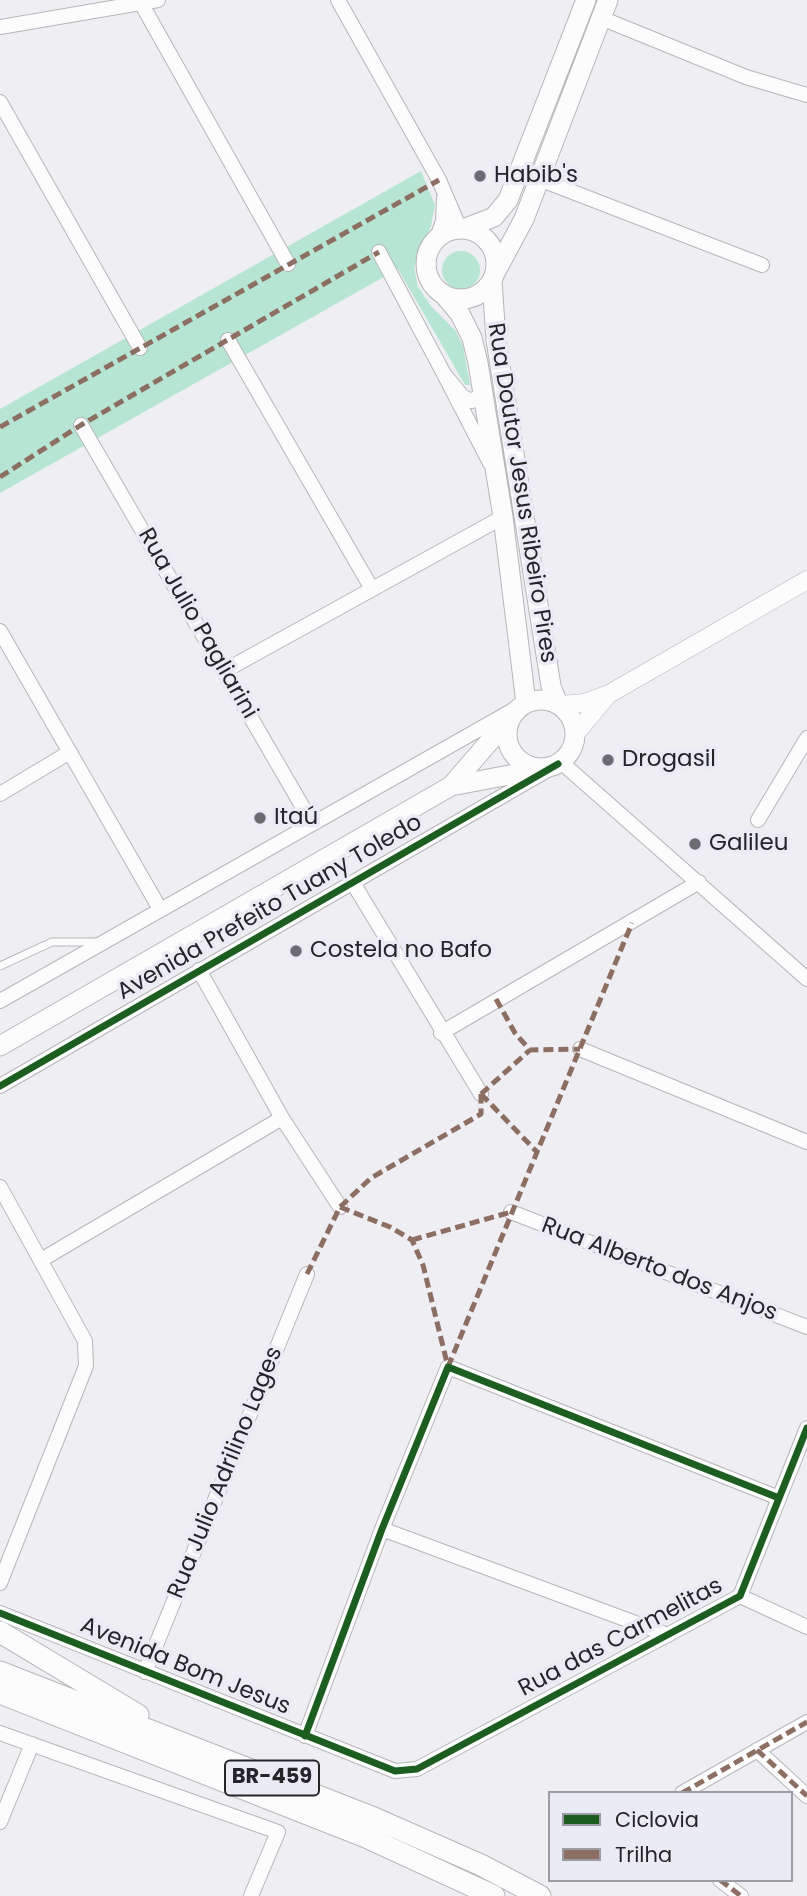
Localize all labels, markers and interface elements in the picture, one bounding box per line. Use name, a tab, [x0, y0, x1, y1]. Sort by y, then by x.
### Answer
place label: Habib's	[494, 162, 578, 190]
marker: Habib's	[472, 168, 488, 184]
street label: Rua Doutor Jesus Ribeiro Pires	[480, 321, 562, 665]
street label: Rua Julio Pagliarini	[131, 524, 263, 724]
place label: Drogasil	[622, 746, 716, 774]
marker: Drogasil	[600, 752, 616, 768]
place label: Itaú	[274, 804, 318, 832]
street label: Avenida Prefeito Tuany Toledo	[113, 809, 427, 1007]
marker: Itaú	[252, 810, 268, 826]
place label: Galileu	[709, 830, 788, 858]
marker: Galileu	[687, 836, 703, 852]
place label: Costela no Bafo	[310, 937, 492, 965]
marker: Costela no Bafo	[288, 943, 304, 959]
street label: Rua Alberto dos Anjos	[537, 1212, 781, 1328]
street label: Rua Julio Adrilino Lages	[163, 1343, 289, 1603]
street label: Rua das Carmelitas	[514, 1573, 728, 1703]
street label: Avenida Bom Jesus	[76, 1612, 294, 1722]
road number: BR-459	[225, 1760, 319, 1796]
legend	[548, 1791, 793, 1882]
text: Ciclovia	[615, 1805, 699, 1834]
text: Trilha	[615, 1840, 672, 1869]

